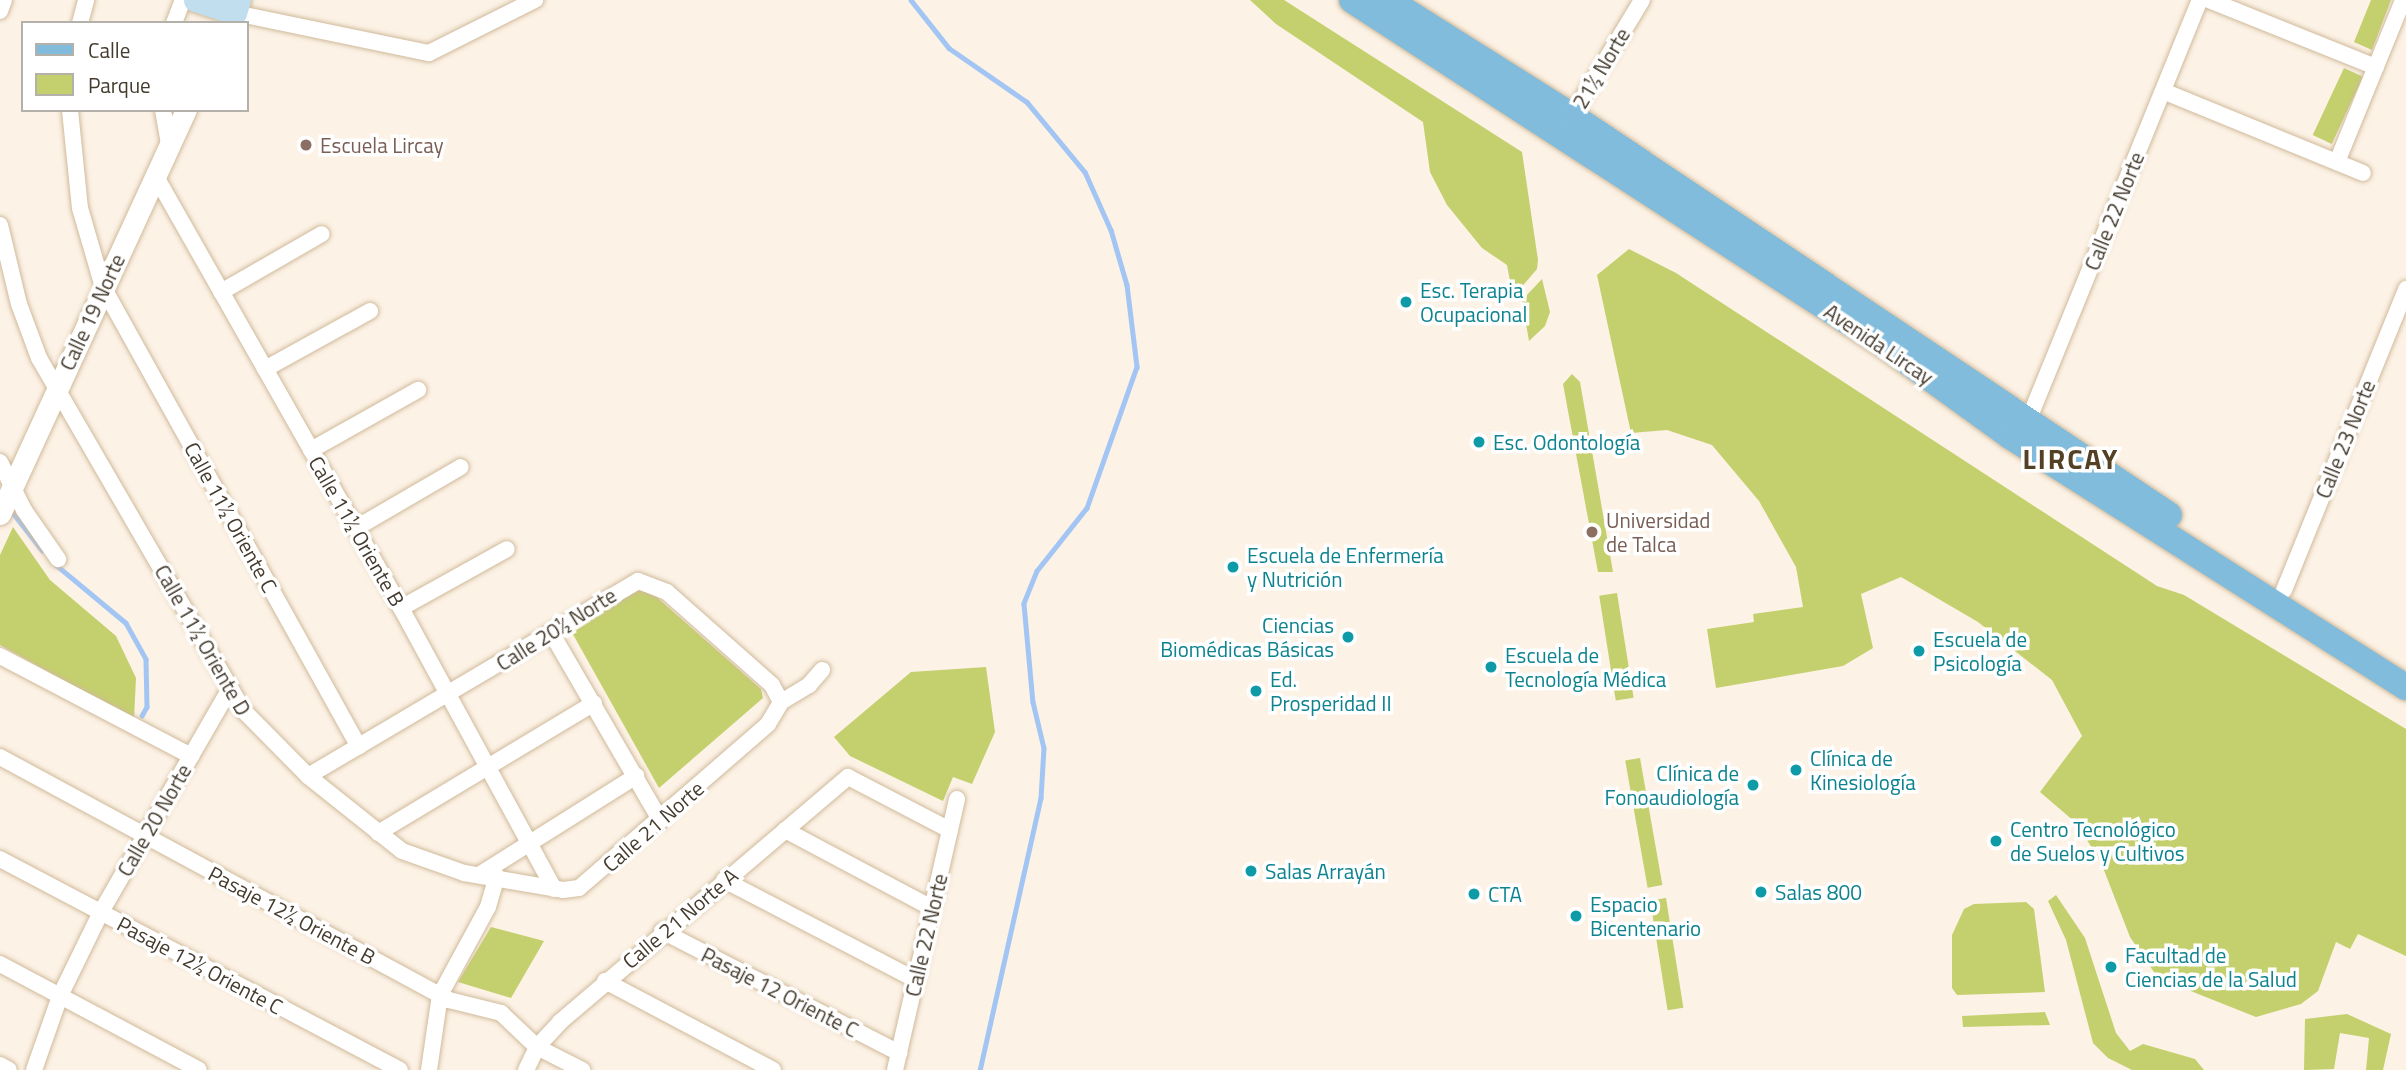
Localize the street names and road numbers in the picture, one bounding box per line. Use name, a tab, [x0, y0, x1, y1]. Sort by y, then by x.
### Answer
street label: 21½ Norte	[1567, 23, 1635, 113]
street label: Calle 22 Norte	[2079, 148, 2149, 274]
street label: Calle 19 Norte	[54, 250, 130, 374]
street label: Avenida Lircay	[1820, 298, 1938, 390]
street label: Calle 23 Norte	[2310, 376, 2380, 502]
street label: Calle 11½ Oriente C	[179, 438, 283, 596]
street label: Calle 11½ Oriente B	[304, 451, 410, 611]
street label: Calle 11½ Oriente D	[150, 560, 256, 720]
street label: Calle 20½ Norte	[491, 582, 621, 676]
street label: Calle 20 Norte	[112, 759, 196, 881]
street label: Calle 21 Norte	[597, 775, 709, 877]
street label: Pasaje 12½ Oriente B	[204, 860, 380, 970]
street label: Calle 21 Norte A	[617, 863, 743, 973]
street label: Calle 22 Norte	[900, 871, 952, 999]
street label: Pasaje 12½ Oriente C	[113, 911, 287, 1019]
street label: Pasaje 12 Oriente C	[697, 942, 863, 1042]

